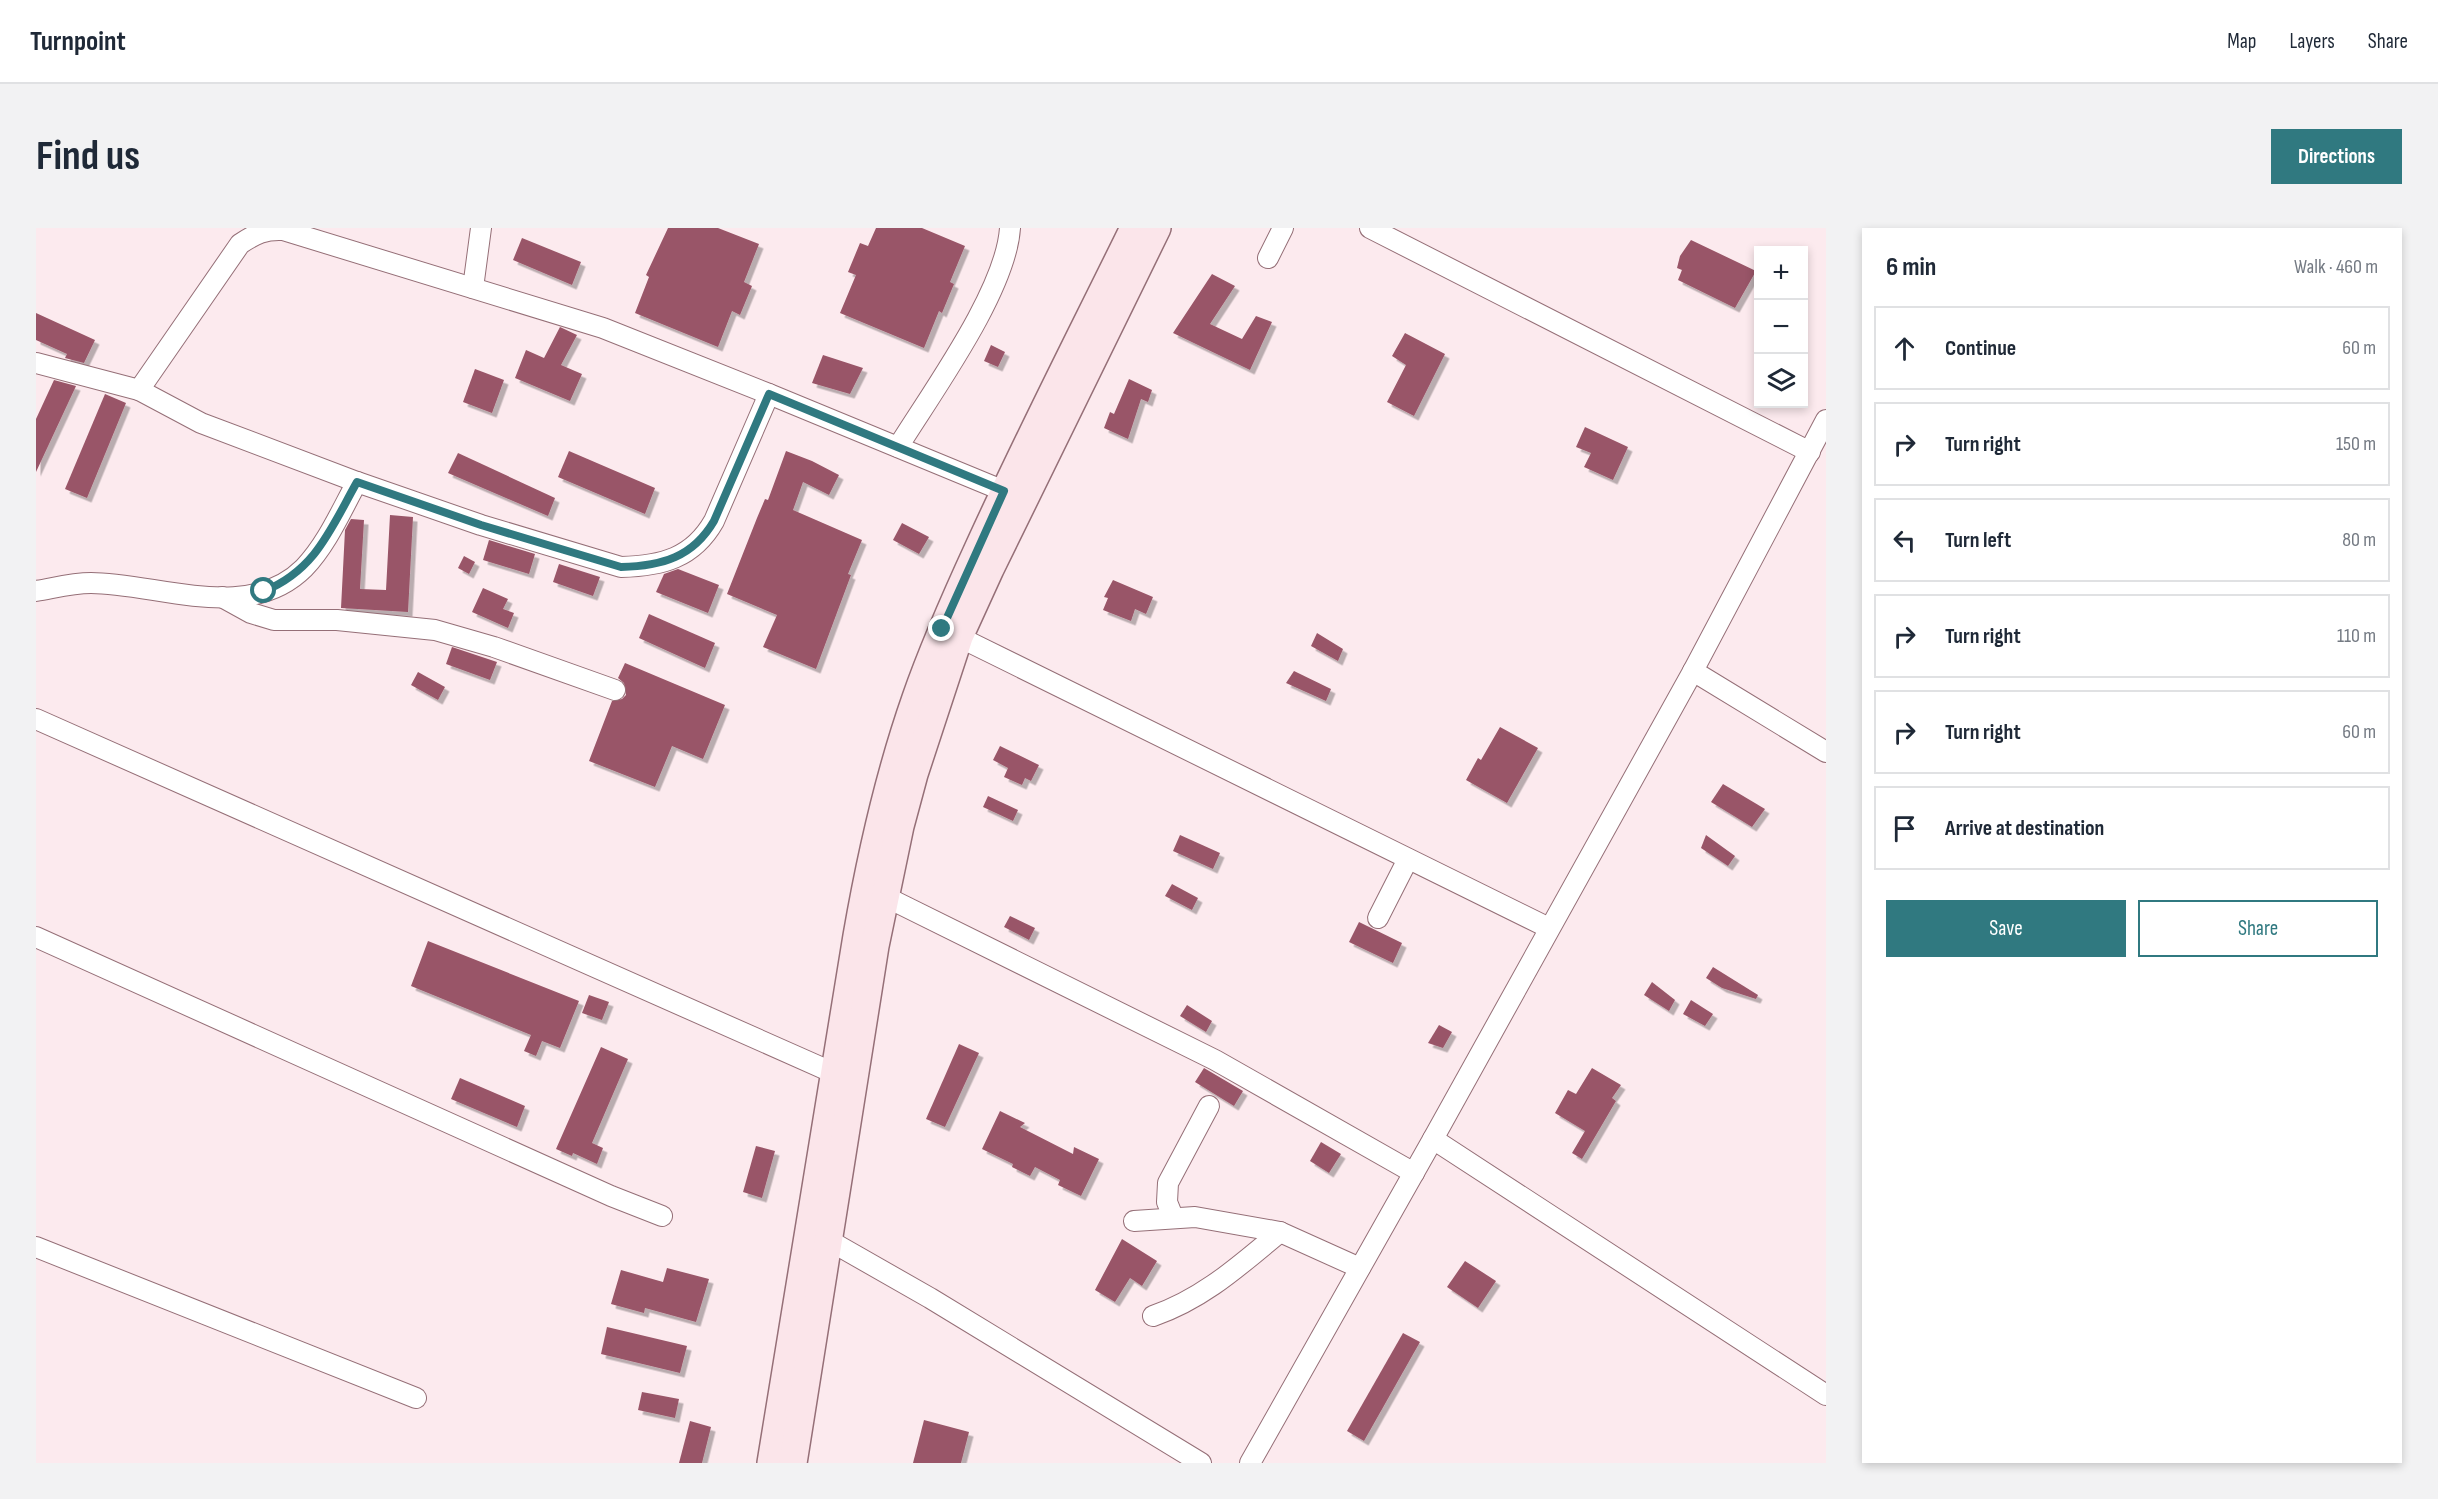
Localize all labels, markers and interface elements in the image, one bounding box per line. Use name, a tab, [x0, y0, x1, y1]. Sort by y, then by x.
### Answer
text: Turnpoint	[30, 25, 126, 58]
text: Map	[2227, 29, 2256, 54]
text: Layers	[2289, 29, 2335, 54]
text: Share	[2368, 29, 2408, 54]
button: Directions	[2271, 129, 2402, 184]
text: Find us	[36, 131, 140, 182]
map controls	[1754, 246, 1808, 408]
button: +	[1754, 246, 1808, 300]
text: 6 min	[1886, 252, 1936, 283]
text: Walk · 460 m	[2294, 255, 2378, 279]
button: −	[1754, 300, 1808, 354]
icon: ahead	[1888, 332, 1921, 365]
text: Continue	[1945, 335, 2016, 362]
text: 60 m	[2342, 336, 2376, 360]
button: layers	[1754, 354, 1808, 408]
icon: right	[1888, 428, 1921, 461]
text: Turn right	[1945, 431, 2021, 458]
text: 150 m	[2336, 432, 2376, 456]
icon: left	[1888, 524, 1921, 557]
text: Turn left	[1945, 527, 2011, 554]
text: 80 m	[2342, 528, 2376, 552]
route start	[250, 577, 276, 603]
route end	[928, 615, 954, 641]
icon: right	[1888, 620, 1921, 653]
text: Turn right	[1945, 623, 2021, 650]
text: 110 m	[2337, 624, 2376, 648]
icon: right	[1888, 716, 1921, 749]
text: Turn right	[1945, 719, 2021, 746]
text: 60 m	[2342, 720, 2376, 744]
icon: arrive	[1888, 812, 1921, 845]
text: Arrive at destination	[1945, 815, 2104, 842]
button: Save	[1886, 900, 2126, 957]
button: Share	[2138, 900, 2378, 957]

